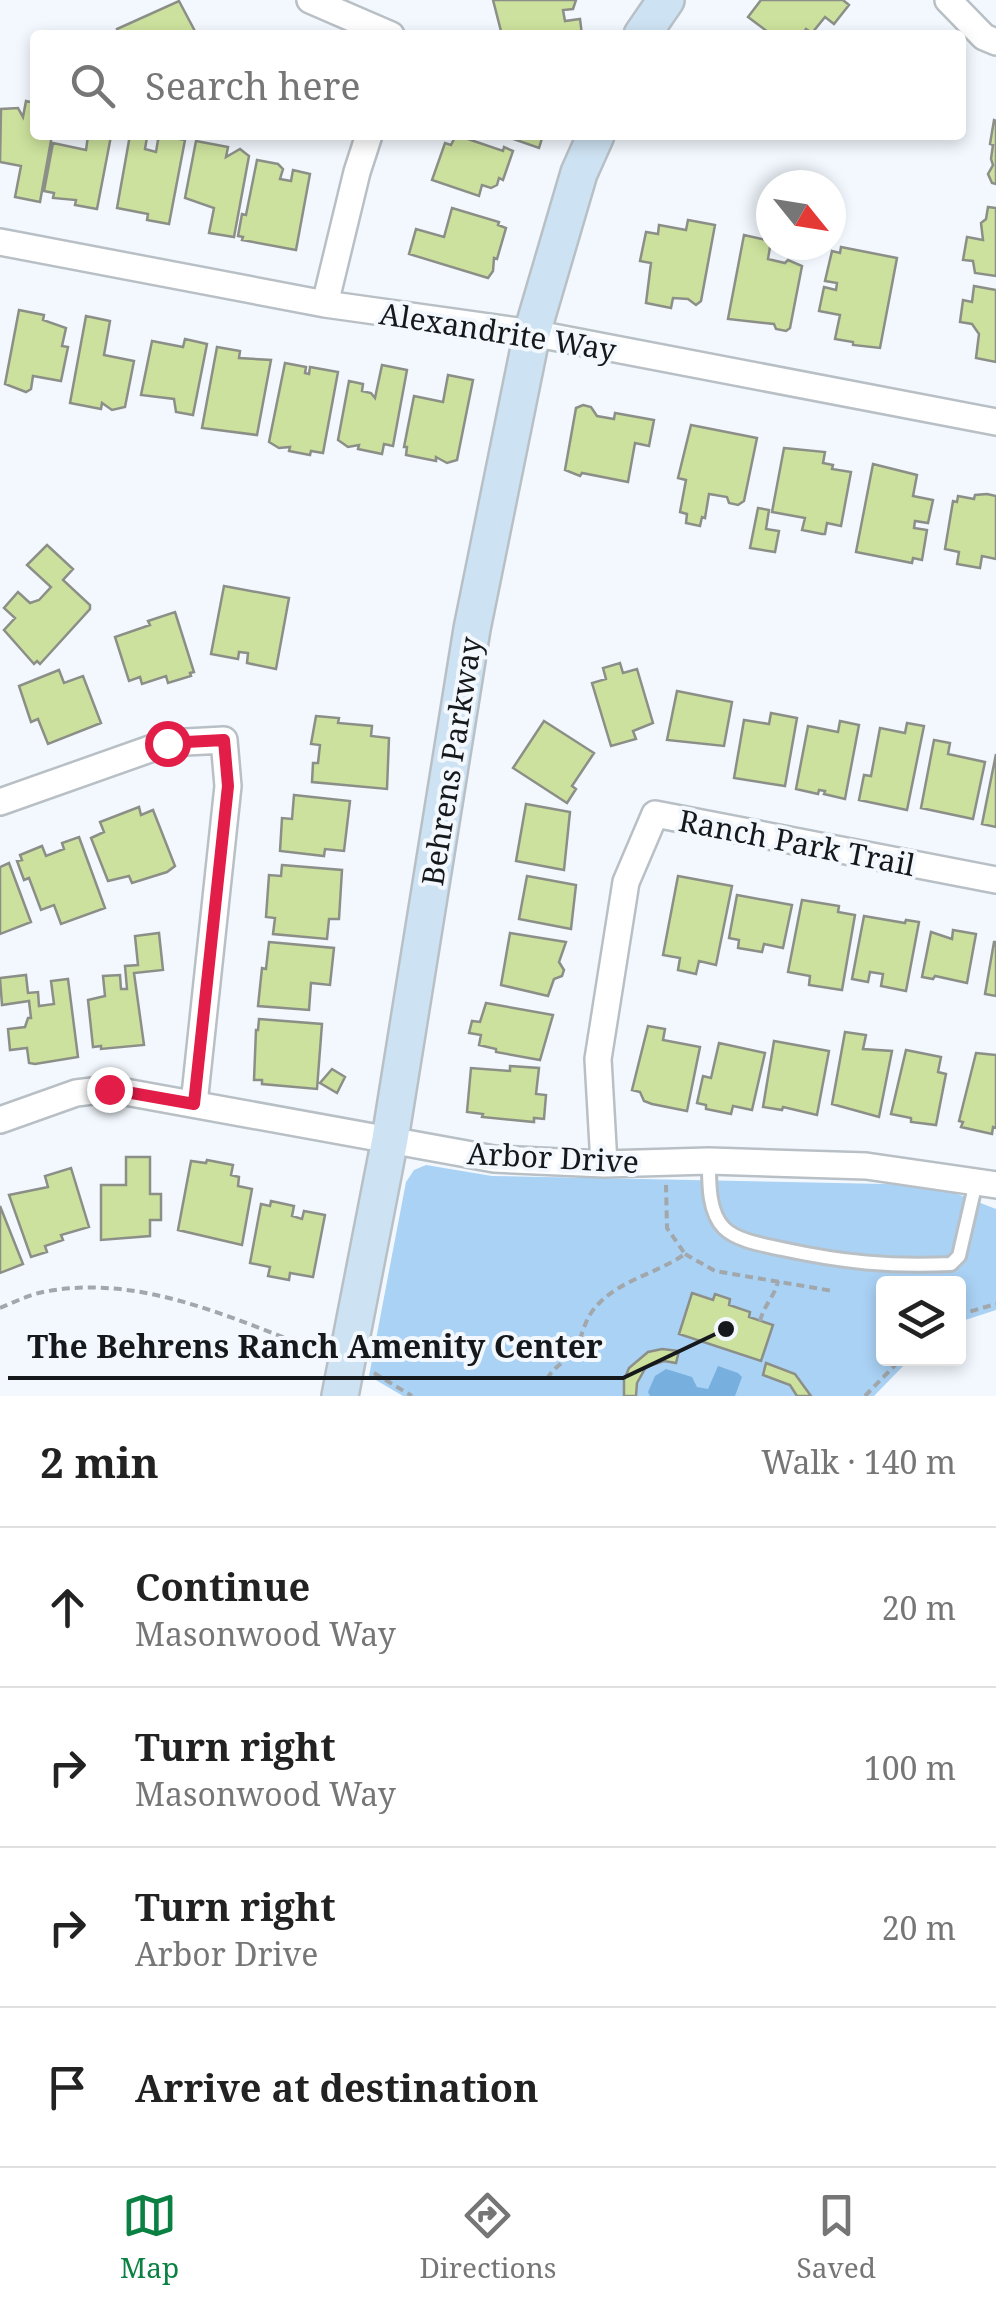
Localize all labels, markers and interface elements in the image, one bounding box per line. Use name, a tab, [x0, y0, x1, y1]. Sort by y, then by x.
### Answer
search box	[30, 30, 966, 140]
icon: search	[65, 58, 120, 113]
text: Search here	[145, 59, 361, 111]
north arrow	[756, 170, 846, 260]
street label: Alexandrite Way	[377, 292, 619, 370]
street label: Behrens Parkway	[411, 634, 491, 888]
route start	[145, 721, 191, 767]
street label: Ranch Park Trail	[675, 799, 919, 885]
route end	[87, 1067, 133, 1113]
street label: Arbor Drive	[466, 1132, 640, 1182]
map controls	[876, 1276, 966, 1366]
button: layers	[876, 1276, 966, 1366]
callout: The Behrens Ranch Amenity Center	[8, 1316, 623, 1378]
text: The Behrens Ranch Amenity Center	[27, 1324, 603, 1367]
text: 2 min	[40, 1433, 159, 1490]
text: Walk · 140 m	[761, 1440, 956, 1483]
text: Continue	[135, 1560, 310, 1612]
icon: ahead	[40, 1580, 95, 1635]
text: 20 m	[882, 1586, 956, 1629]
text: Masonwood Way	[135, 1612, 396, 1655]
text: Turn right	[135, 1720, 336, 1772]
icon: right	[40, 1740, 95, 1795]
text: 100 m	[864, 1746, 956, 1789]
text: Masonwood Way	[135, 1772, 396, 1815]
text: Turn right	[135, 1880, 336, 1932]
icon: right	[40, 1900, 95, 1955]
text: 20 m	[882, 1906, 956, 1949]
text: Arbor Drive	[135, 1932, 318, 1975]
icon: arrive	[40, 2060, 95, 2115]
text: Arrive at destination	[135, 2061, 539, 2113]
tab: Map	[120, 2188, 179, 2286]
tab: Directions	[419, 2188, 556, 2286]
tab: Saved	[797, 2188, 876, 2286]

